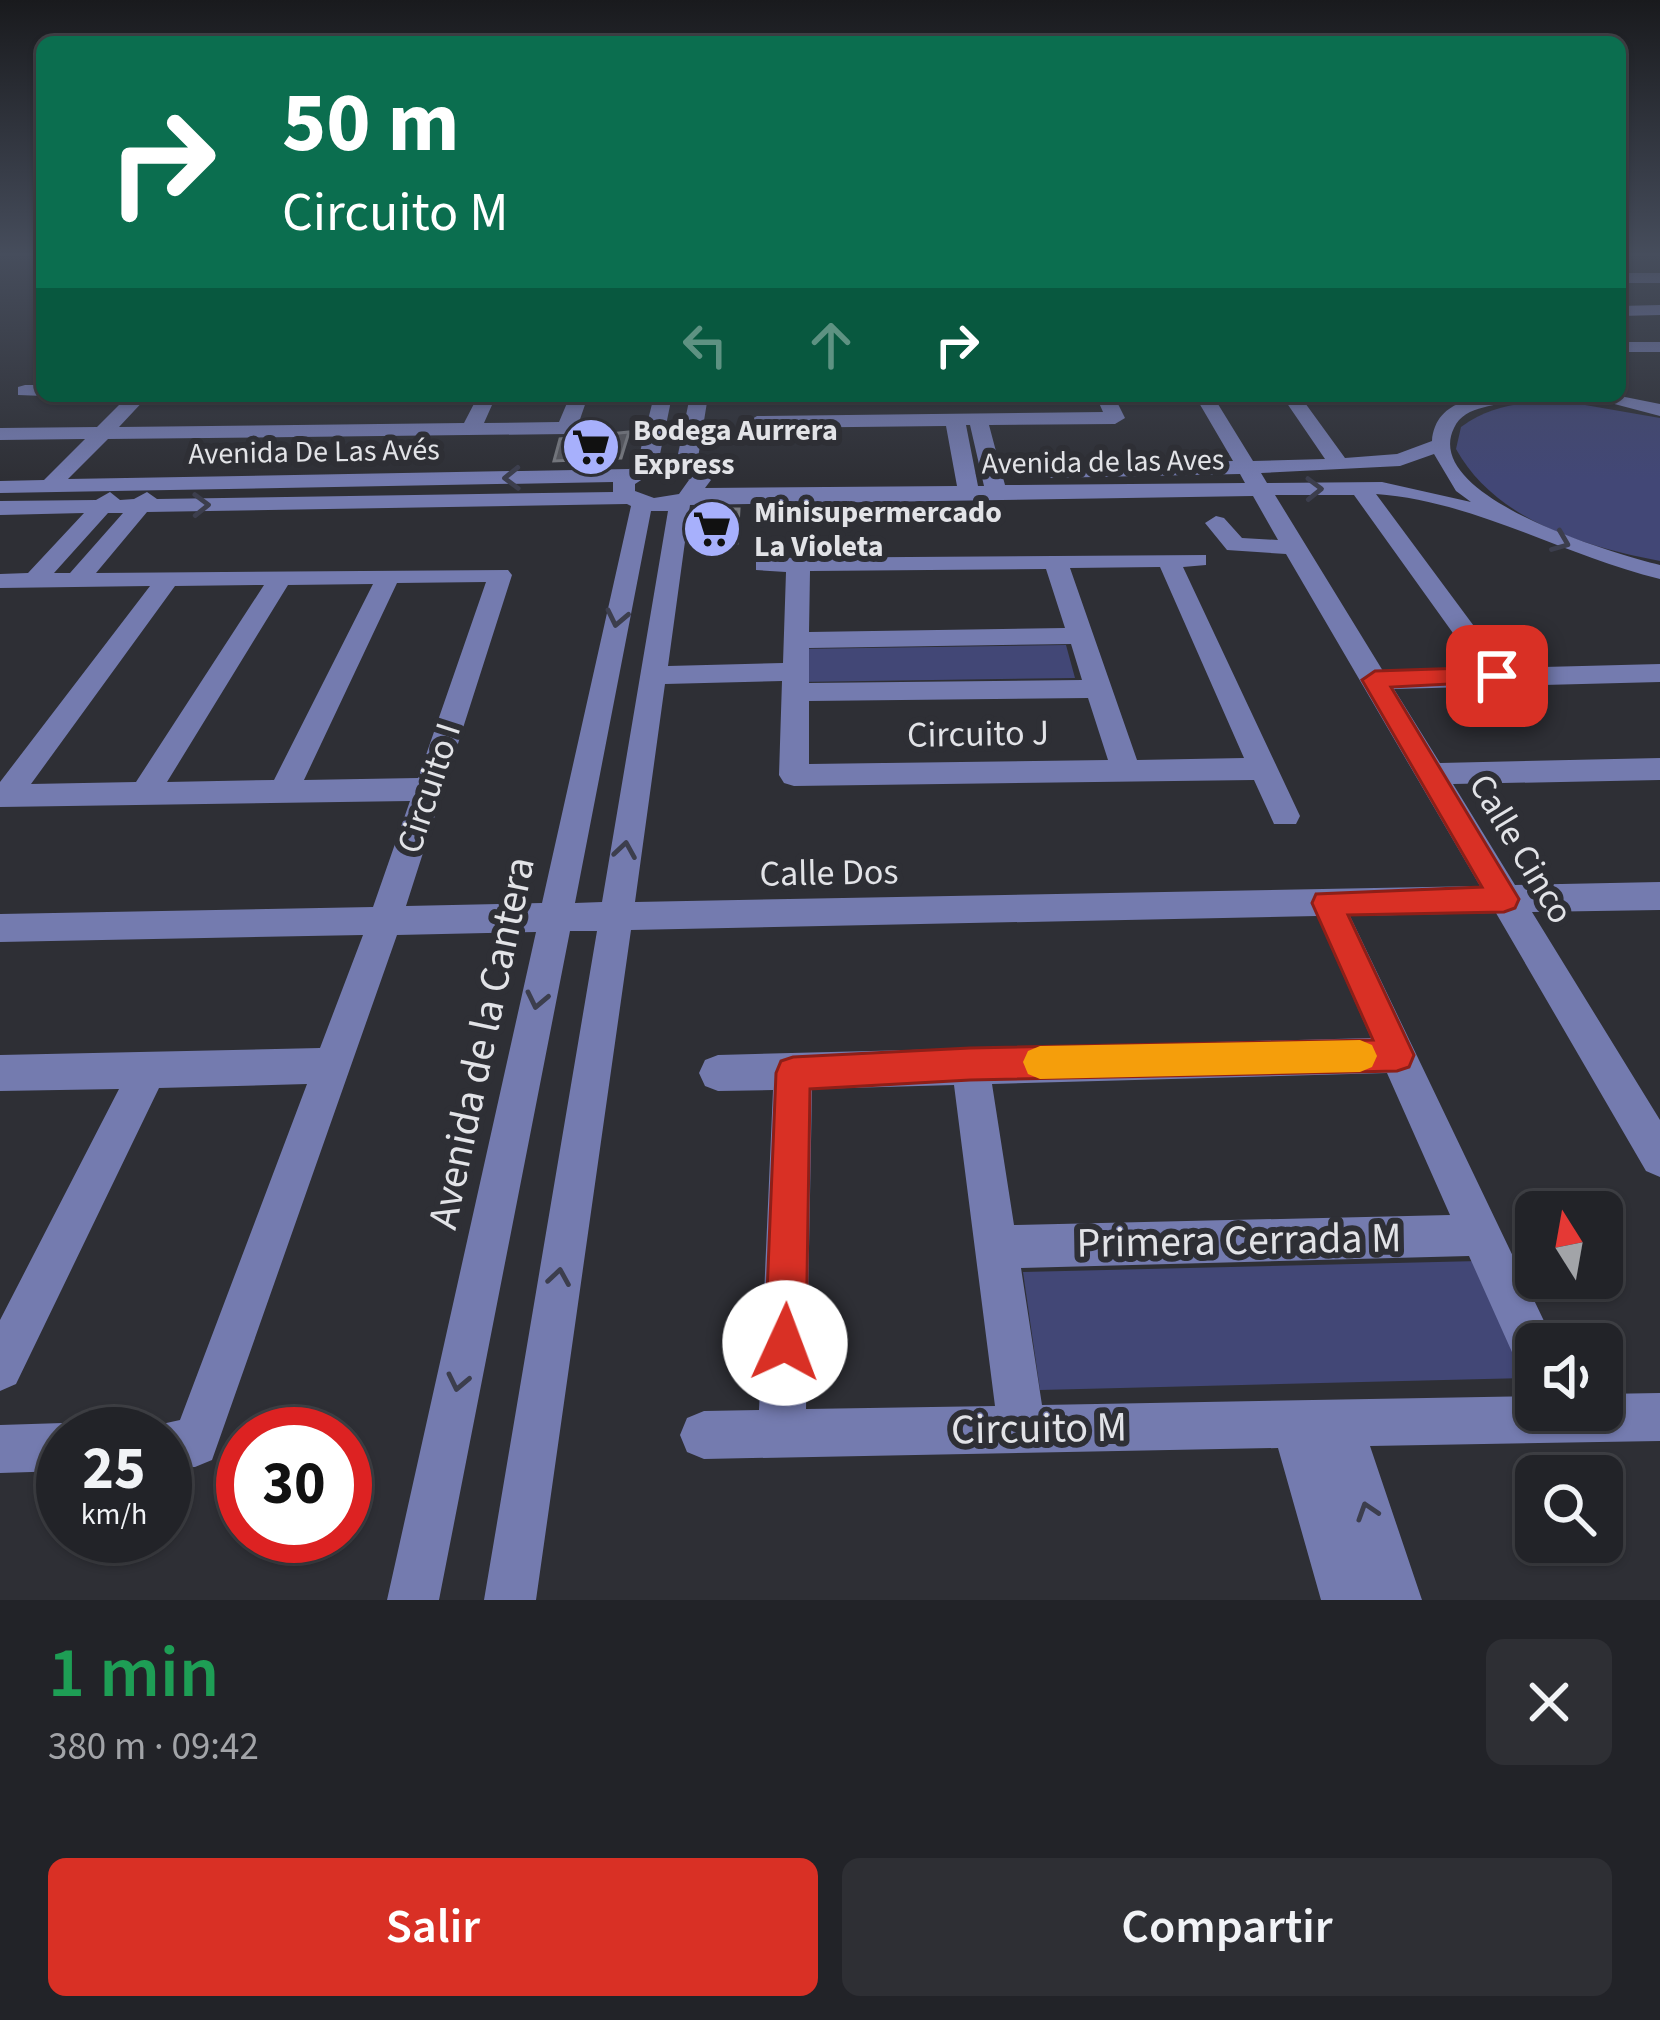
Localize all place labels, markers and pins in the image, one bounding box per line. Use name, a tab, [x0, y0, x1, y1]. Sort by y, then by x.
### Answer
place label: Bodega Aurrera Express	[633, 409, 838, 486]
supermarket icon: Bodega Aurrera Express	[560, 416, 622, 478]
place label: Minisupermercado La Violeta	[754, 491, 1002, 568]
supermarket icon: Minisupermercado La Violeta	[681, 498, 743, 560]
pin	[1446, 625, 1548, 727]

